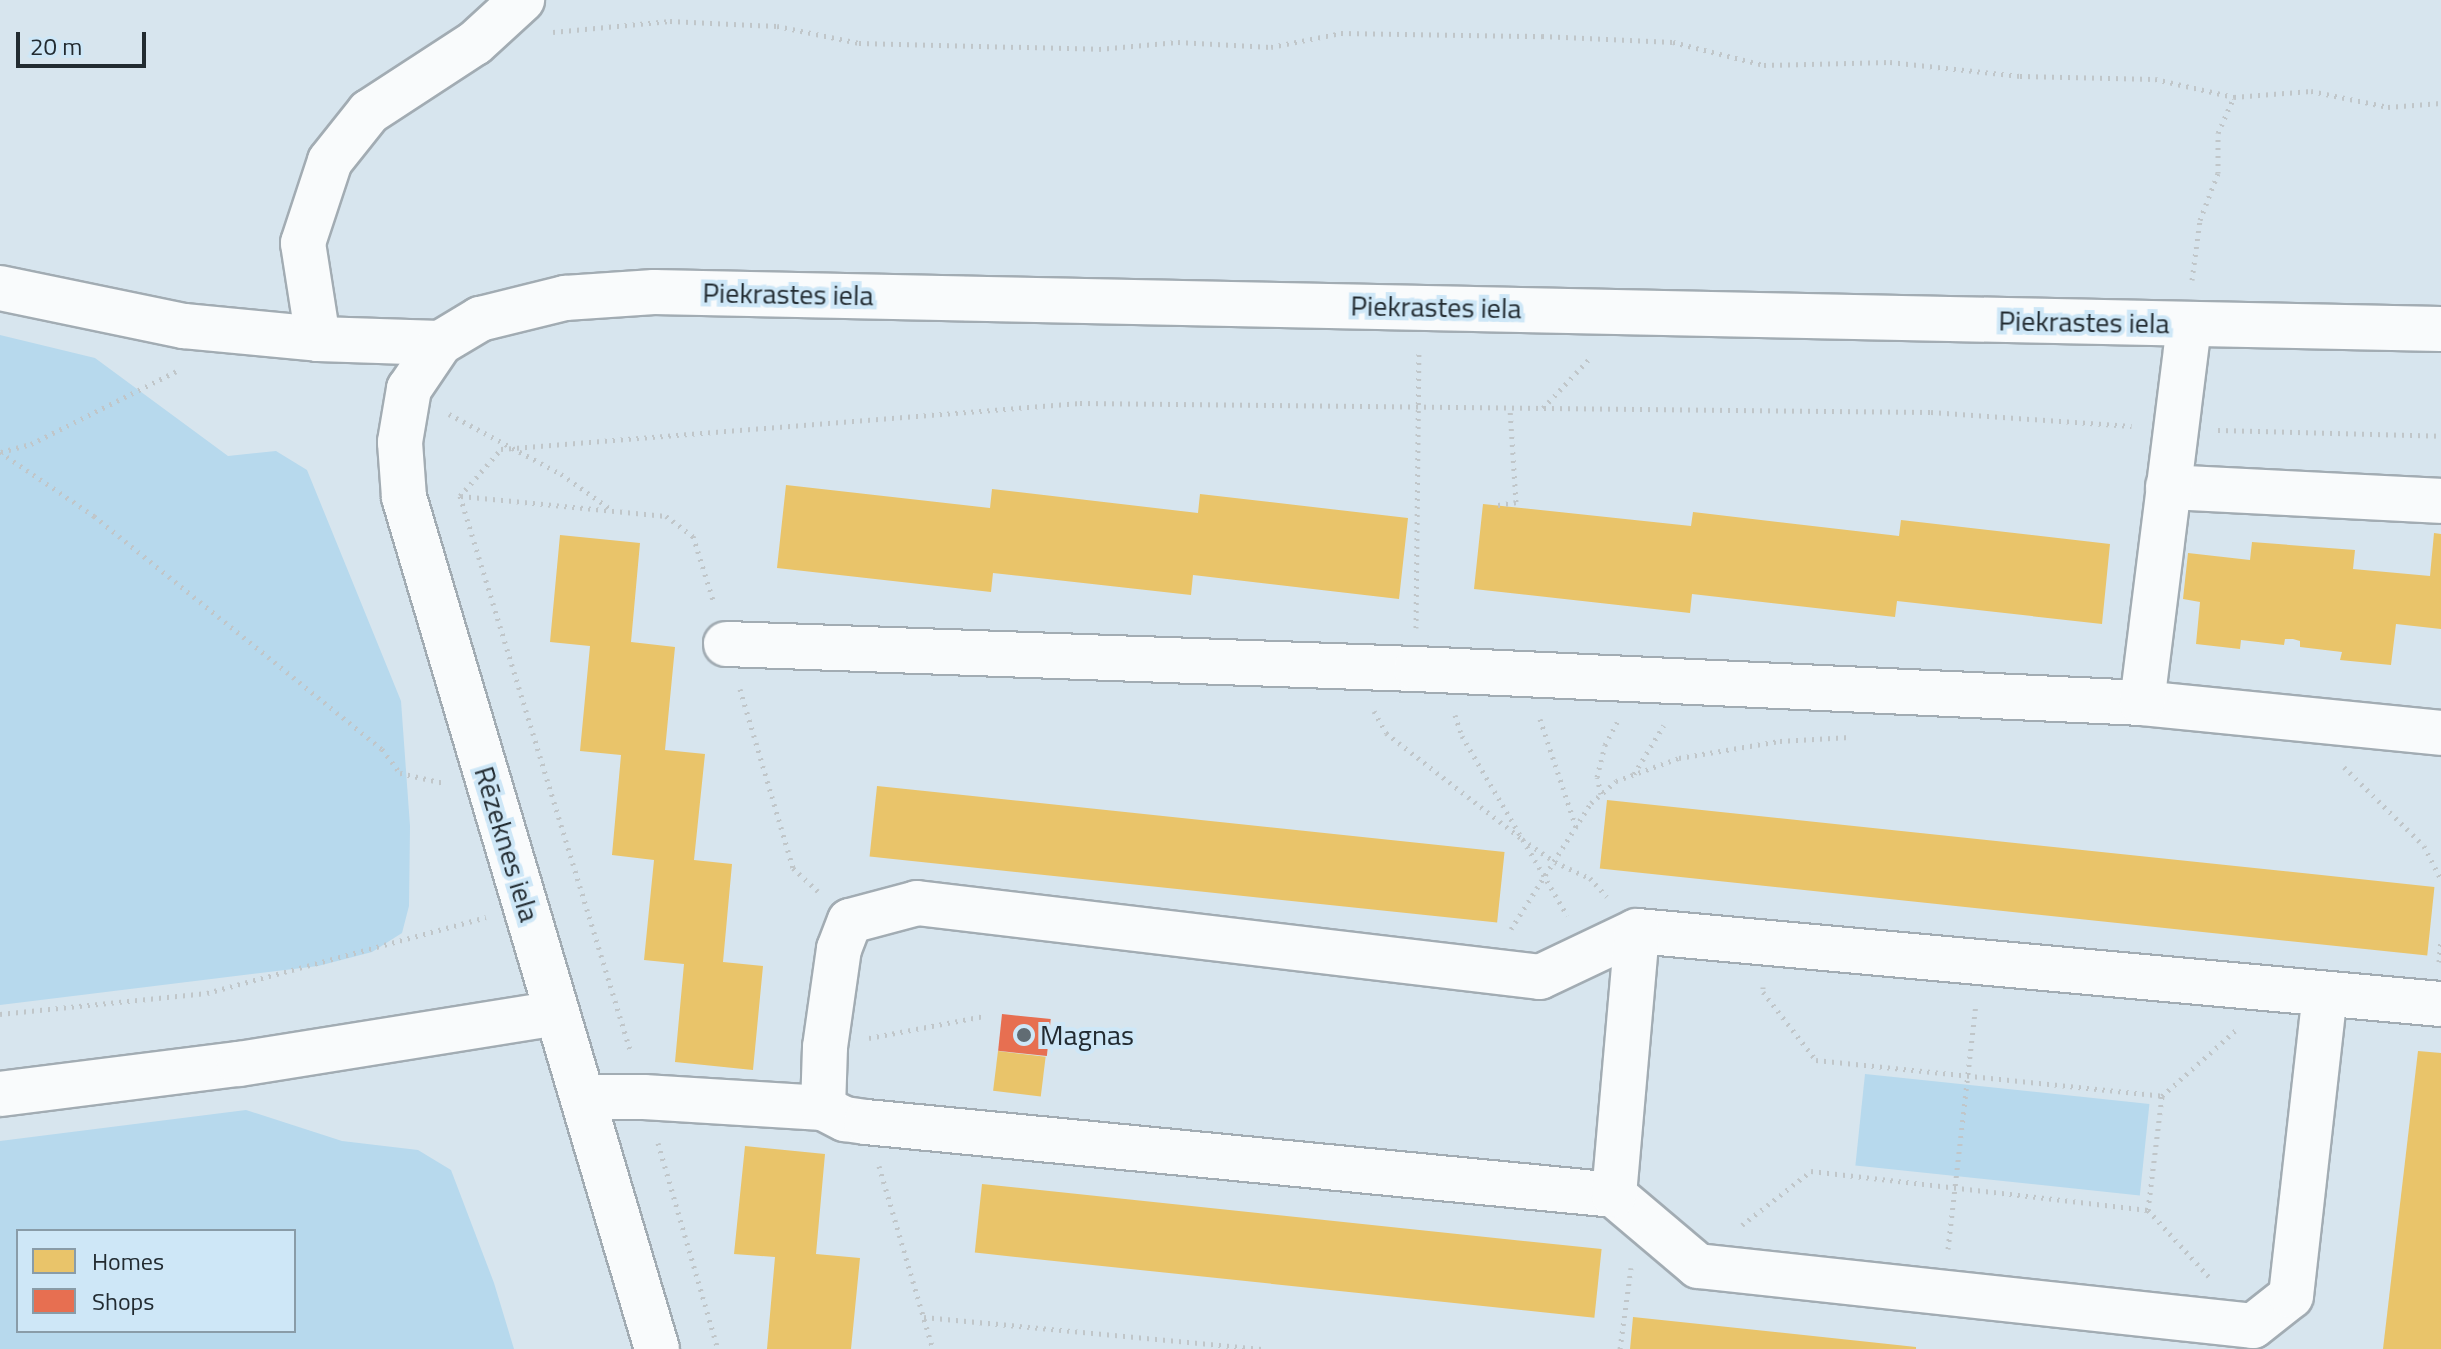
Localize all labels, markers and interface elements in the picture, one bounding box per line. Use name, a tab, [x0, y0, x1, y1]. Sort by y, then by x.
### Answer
scale bar	[20, 16, 150, 66]
text: 20 m	[30, 28, 82, 64]
street label: Piekrastes iela	[702, 276, 874, 312]
street label: Piekrastes iela	[1350, 289, 1522, 325]
street label: Piekrastes iela	[1998, 304, 2170, 340]
street label: Rēzeknes iela	[467, 762, 547, 926]
place label: Magnas	[1040, 1018, 1134, 1052]
marker: Magnas	[1015, 1026, 1033, 1044]
legend	[16, 1229, 296, 1333]
text: Homes	[92, 1243, 164, 1279]
text: Shops	[92, 1283, 154, 1319]

